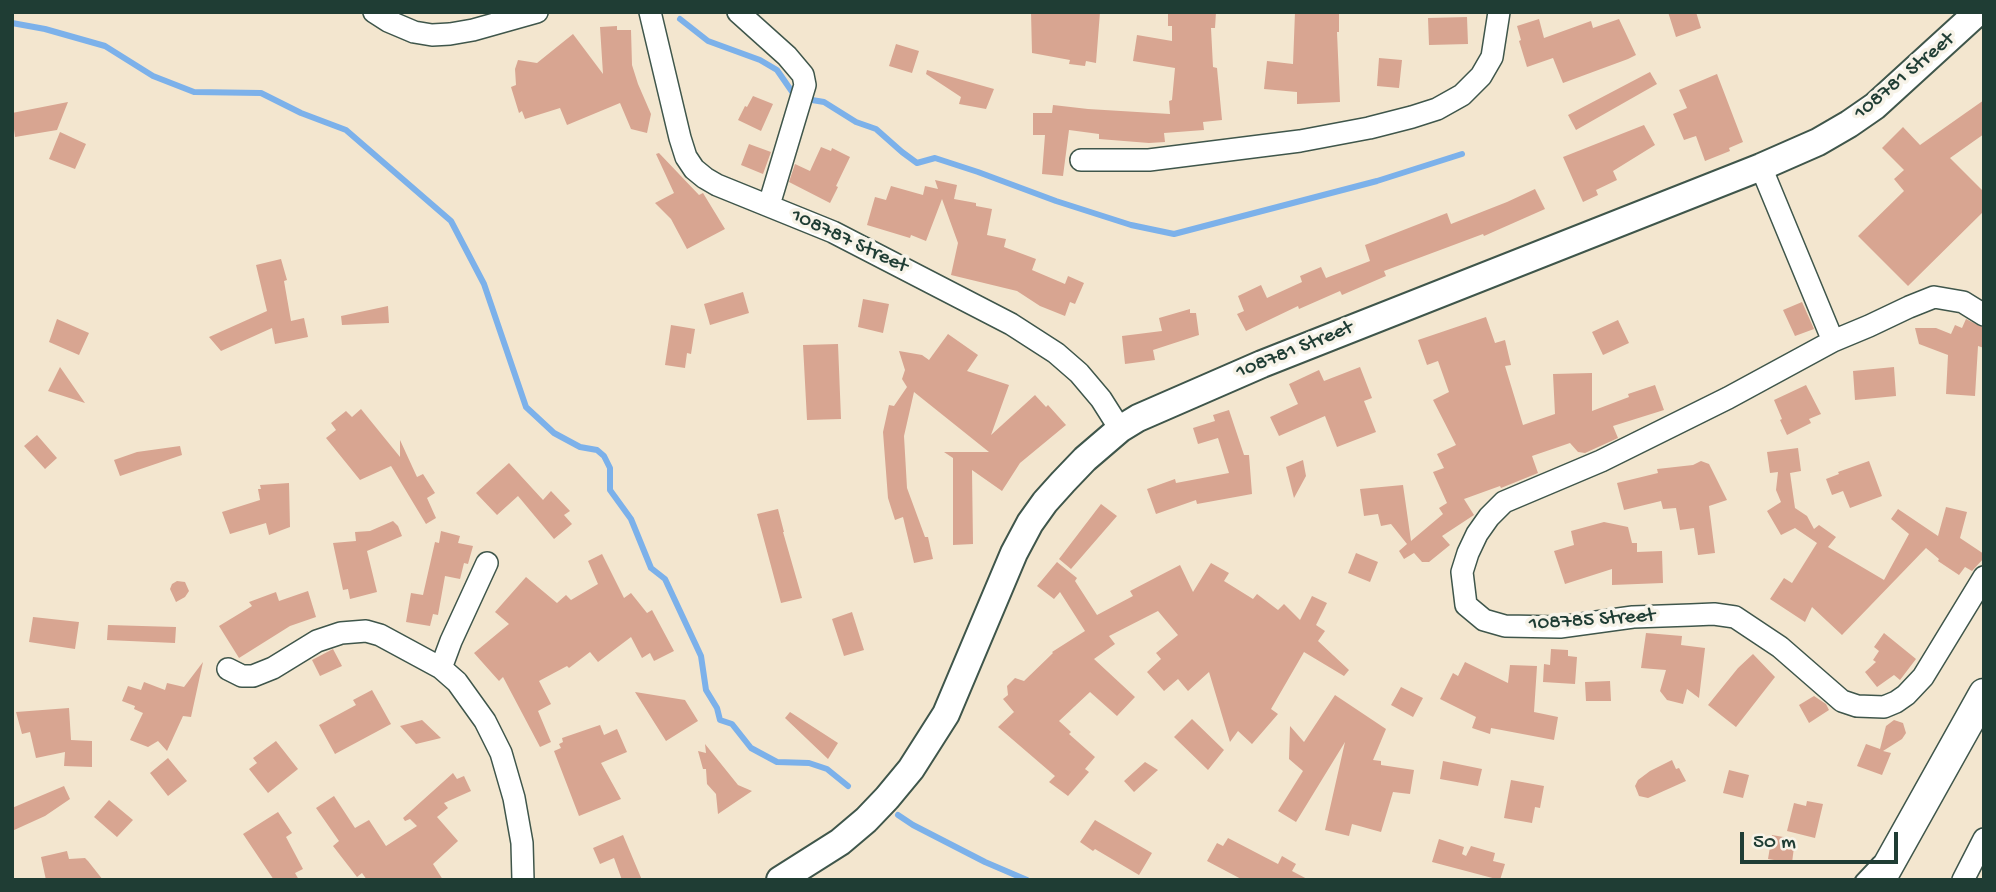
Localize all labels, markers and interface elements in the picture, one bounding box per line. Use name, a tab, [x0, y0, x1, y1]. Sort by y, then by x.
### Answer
street label: 108781 Street	[1849, 28, 1961, 126]
street label: 108787 Street	[786, 204, 912, 280]
street label: 108781 Street	[1233, 316, 1357, 386]
street label: 108785 Street	[1528, 604, 1656, 638]
scale bar	[1744, 818, 1902, 862]
text: 50 m	[1753, 831, 1796, 856]

